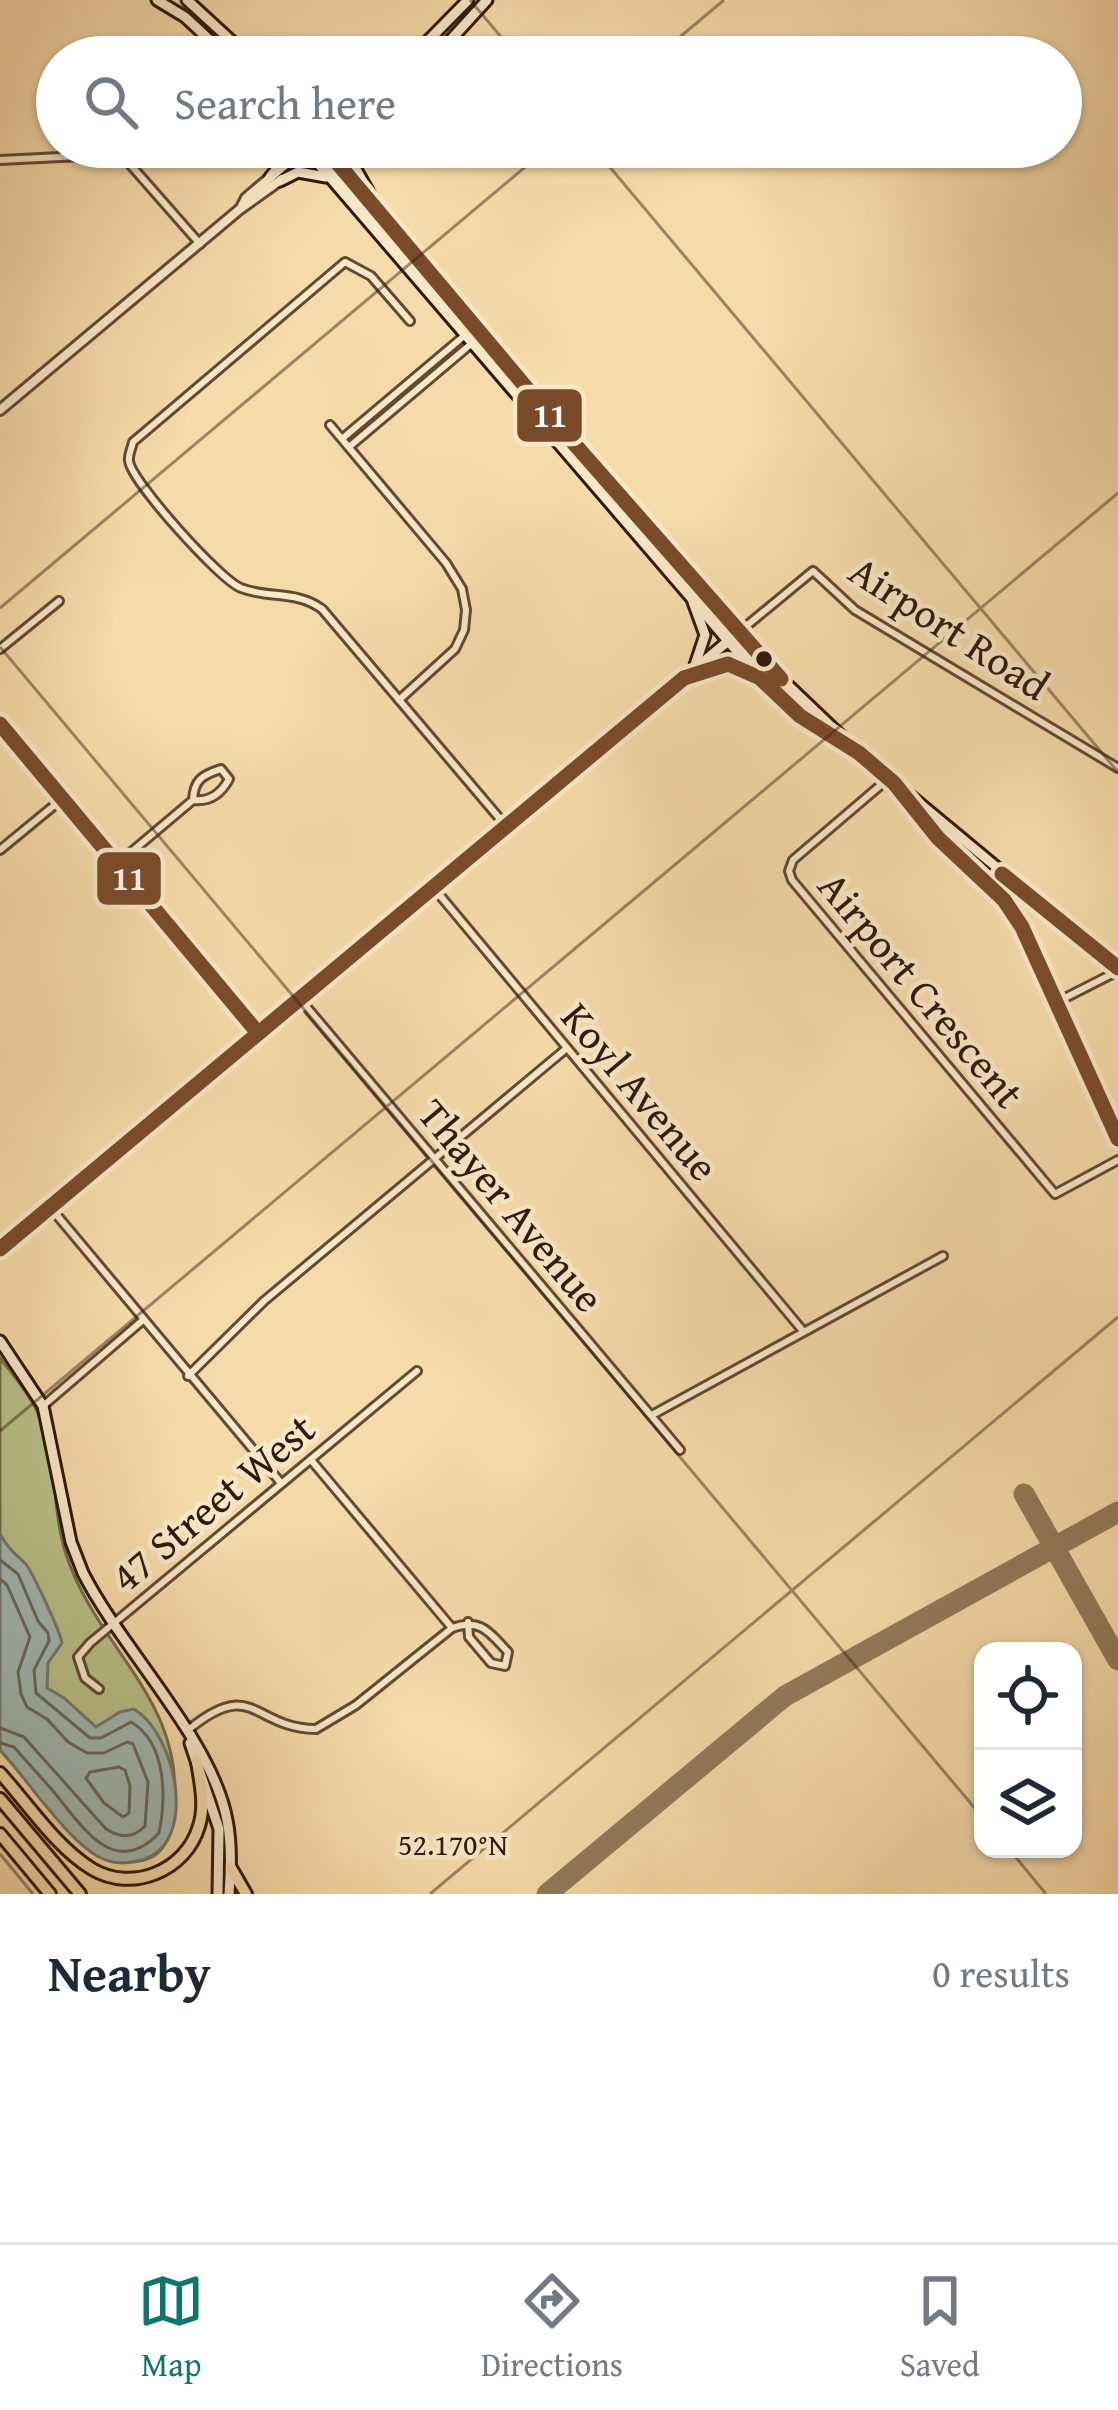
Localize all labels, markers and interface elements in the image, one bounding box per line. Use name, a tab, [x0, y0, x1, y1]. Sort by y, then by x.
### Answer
search box	[36, 36, 1082, 168]
icon: search	[78, 69, 144, 135]
text: Search here	[174, 70, 396, 135]
line badge: 11	[515, 387, 584, 444]
text: 11	[533, 391, 567, 439]
street label: Airport Road	[838, 539, 1063, 715]
unlabelled marker	[753, 648, 775, 670]
line badge: 11	[95, 850, 163, 907]
text: 11	[112, 854, 146, 902]
street label: Airport Crescent	[805, 857, 1040, 1121]
street label: Koyl Avenue	[548, 988, 734, 1194]
street label: Thayer Avenue	[404, 1085, 620, 1325]
street label: 47 Street West	[96, 1398, 328, 1606]
map controls	[974, 1642, 1082, 1858]
button: locate	[974, 1642, 1082, 1750]
button: layers	[974, 1750, 1082, 1858]
text: 52.170°N	[398, 1822, 508, 1866]
text: Nearby	[48, 1935, 211, 2010]
text: 0 results	[932, 1944, 1070, 2001]
tab: Map	[138, 2268, 204, 2388]
tab: Directions	[481, 2268, 623, 2388]
tab: Saved	[900, 2268, 980, 2388]

